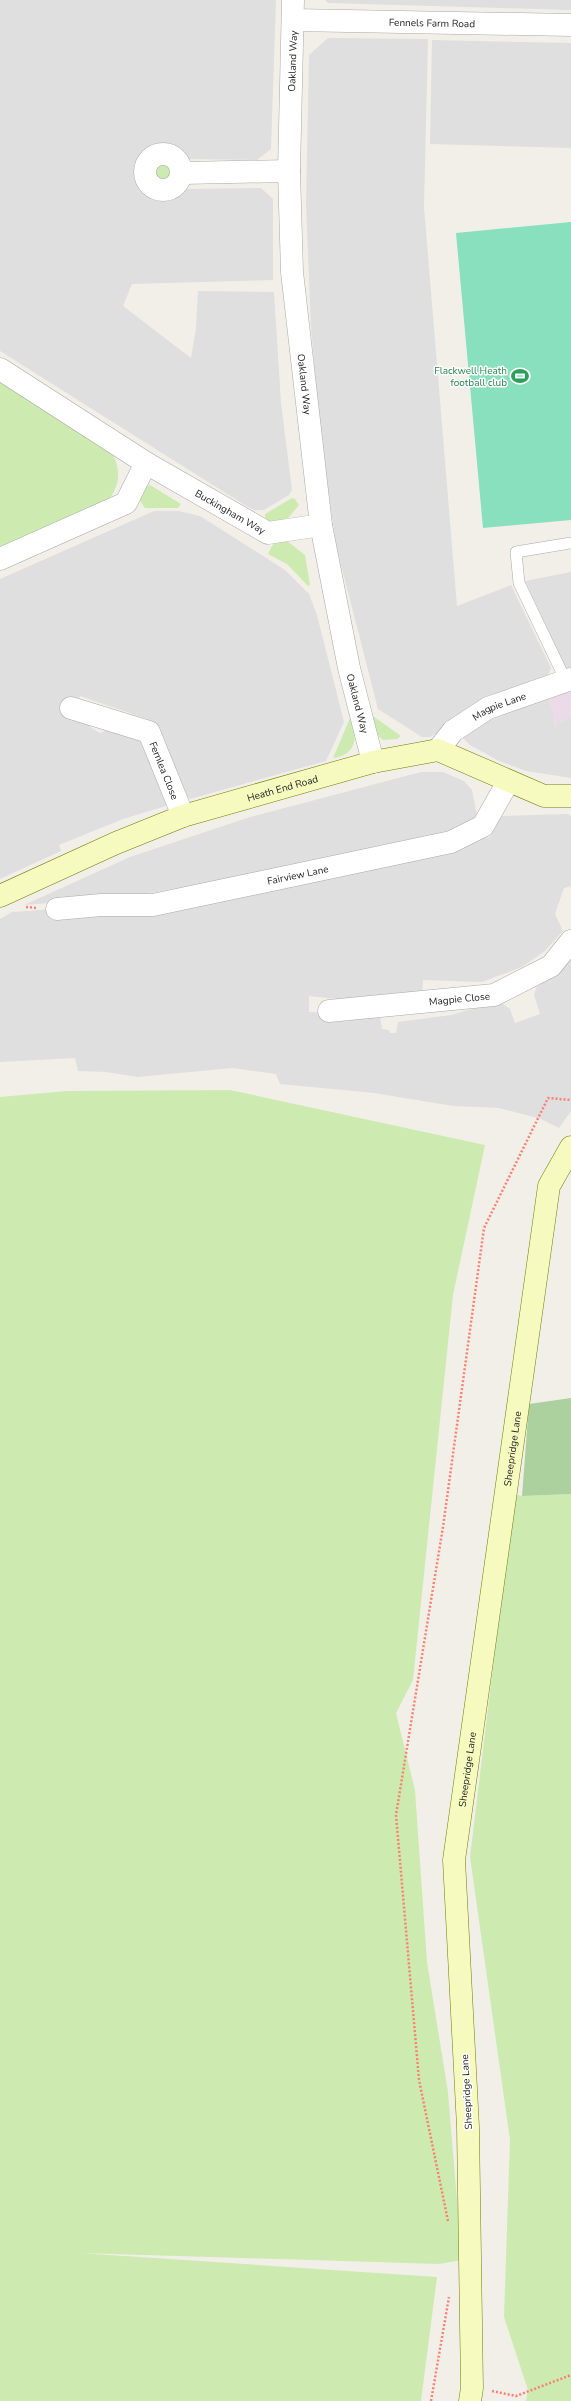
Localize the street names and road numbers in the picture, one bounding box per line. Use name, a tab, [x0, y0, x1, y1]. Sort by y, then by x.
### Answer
street label: Fennels Farm Road	[389, 16, 475, 31]
street label: Oakland Way	[285, 29, 301, 92]
street label: Oakland Way	[293, 353, 314, 416]
street label: Buckingham Way	[192, 487, 268, 538]
street label: Oakland Way	[343, 672, 372, 736]
street label: Magpie Lane	[470, 689, 528, 725]
street label: Fernlea Close	[146, 740, 182, 802]
street label: Heath End Road	[245, 772, 320, 805]
street label: Fairview Lane	[266, 862, 330, 889]
street label: Magpie Close	[428, 989, 491, 1009]
street label: Sheepridge Lane	[501, 1410, 525, 1487]
street label: Sheepridge Lane	[456, 1731, 480, 1808]
street label: Sheepridge Lane	[458, 2054, 476, 2130]

